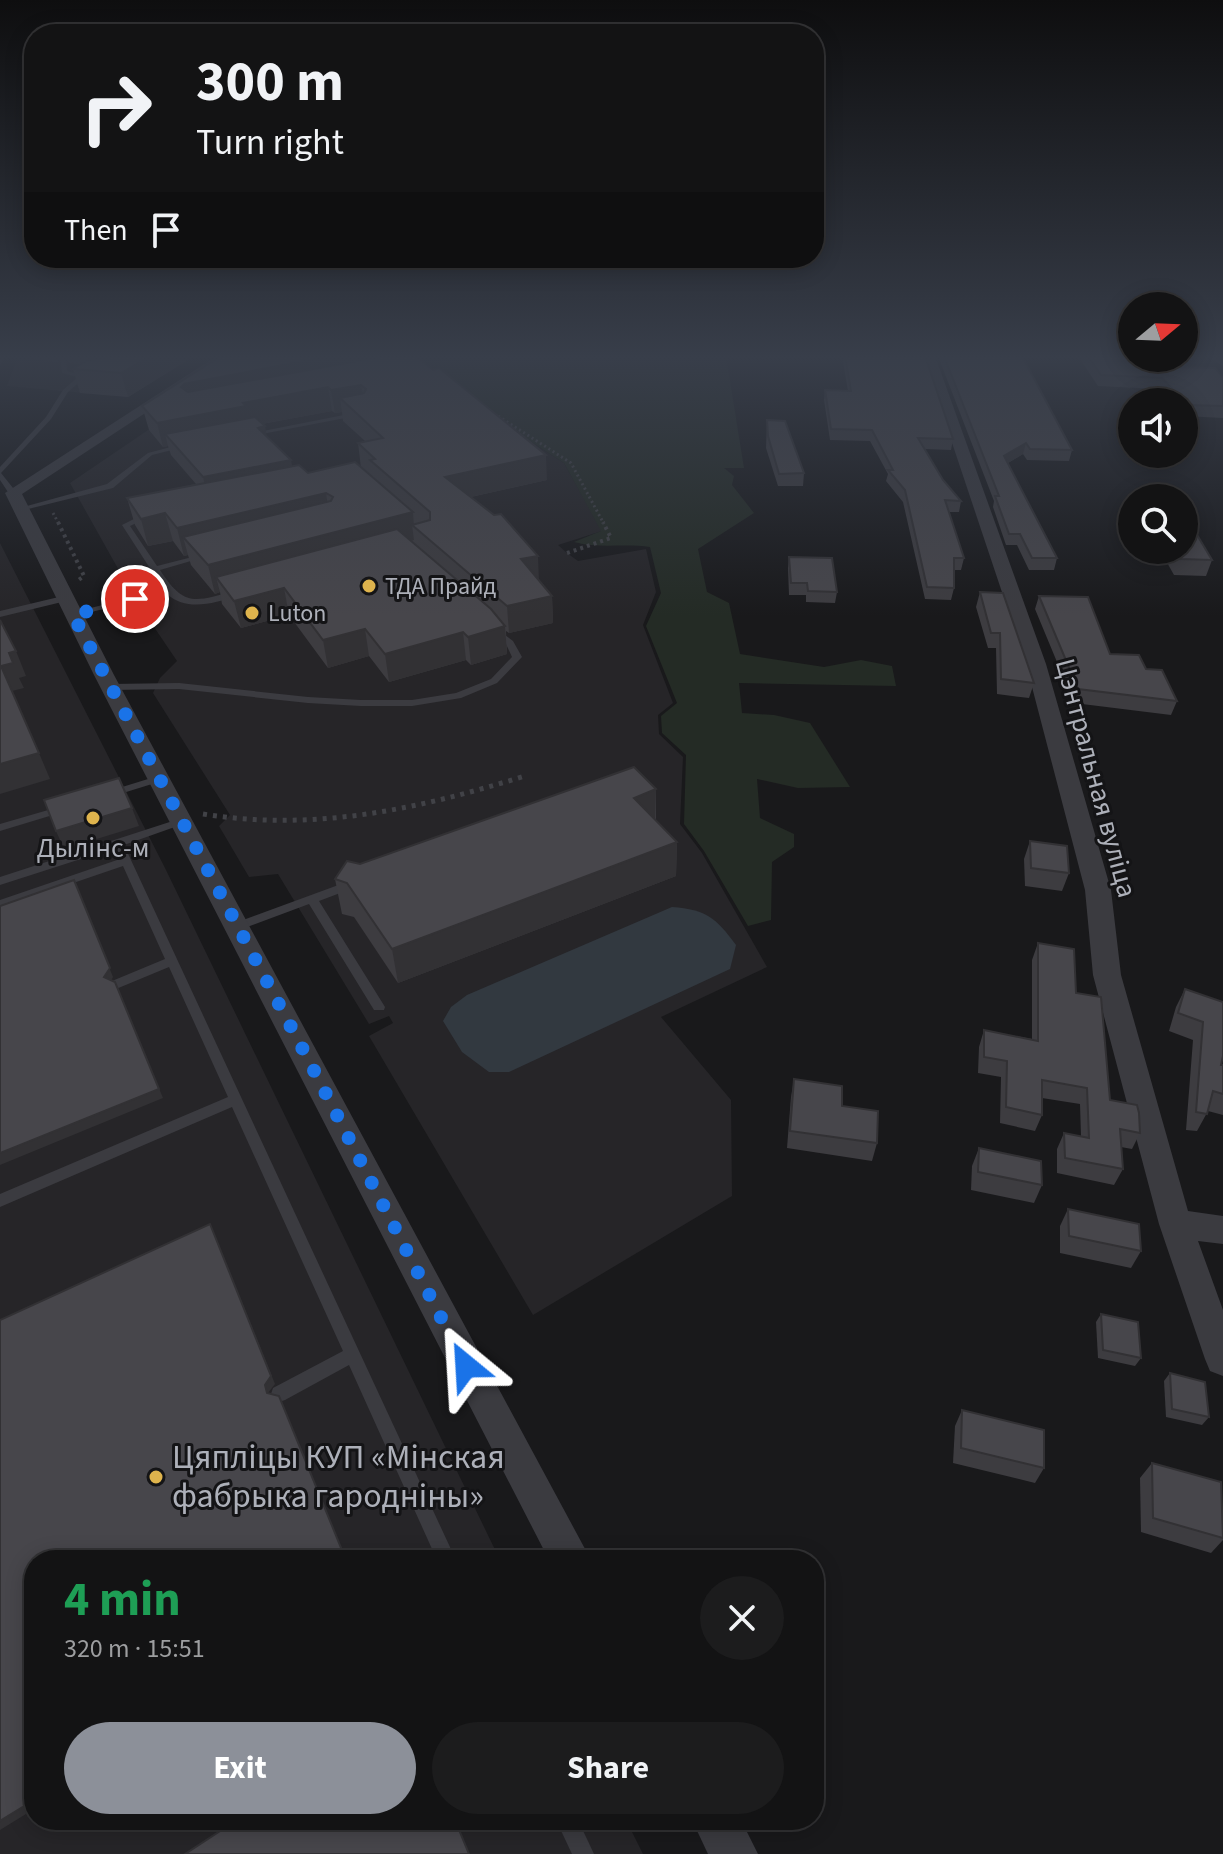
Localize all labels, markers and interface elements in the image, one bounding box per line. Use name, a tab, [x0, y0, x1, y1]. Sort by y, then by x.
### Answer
text: 300 m	[196, 43, 344, 122]
icon: right	[64, 56, 168, 160]
text: Turn right	[196, 117, 344, 168]
icon: arrive	[144, 208, 188, 252]
text: Then	[64, 209, 128, 252]
north arrow	[1118, 292, 1198, 372]
map controls	[1118, 292, 1198, 564]
button: sound	[1118, 388, 1198, 468]
button: search	[1118, 484, 1198, 564]
pin	[101, 565, 169, 633]
place label: ТДА Прайд	[385, 569, 497, 604]
icon: arrive	[113, 577, 157, 621]
marker: ТДА Прайд	[360, 577, 378, 595]
place label: Luton	[268, 596, 326, 631]
marker: Luton	[243, 604, 261, 622]
street label: Цэнтральная вуліца	[1045, 654, 1147, 902]
marker: Дылінс-м	[84, 809, 102, 827]
place label: Дылінс-м	[36, 828, 150, 868]
position arrow	[424, 1324, 508, 1408]
place label: Цяпліцы КУП «Мінская фабрыка гародніны»	[172, 1433, 505, 1521]
marker: Цяпліцы КУП «Мінская фабрыка гародніны»	[147, 1468, 165, 1486]
text: 4 min	[64, 1566, 181, 1634]
button: close	[700, 1576, 784, 1660]
text: 320 m · 15:51	[64, 1630, 205, 1667]
button: Exit	[64, 1722, 416, 1814]
button: Share	[432, 1722, 784, 1814]

